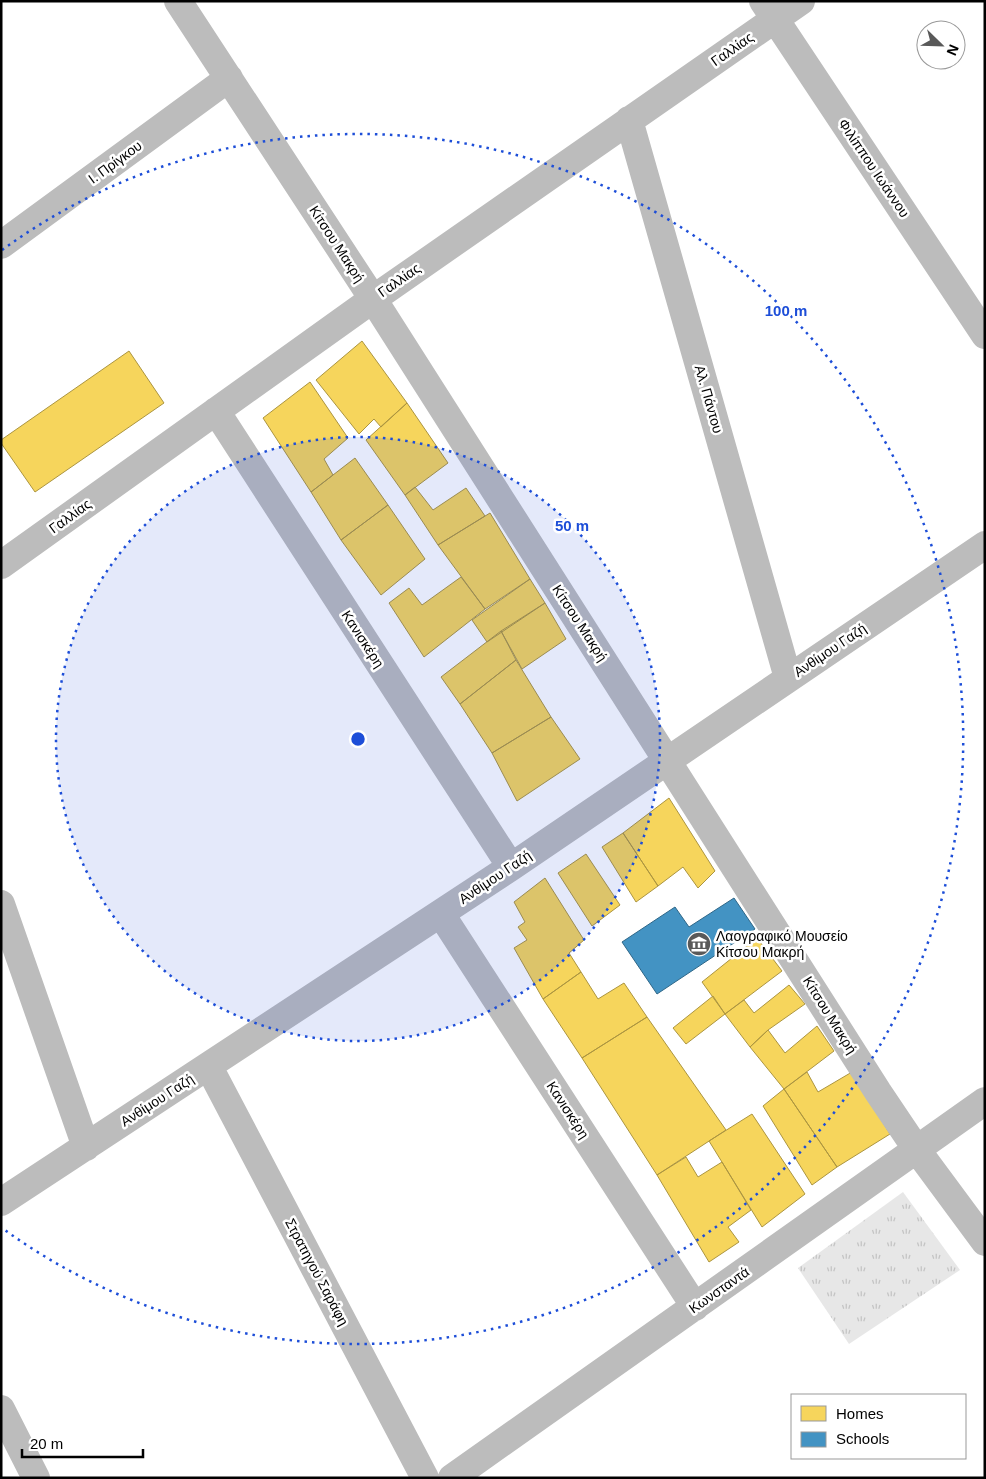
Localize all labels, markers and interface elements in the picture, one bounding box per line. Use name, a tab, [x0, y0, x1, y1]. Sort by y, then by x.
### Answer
north arrow	[916, 20, 966, 70]
street label: Γαλλίας	[708, 29, 756, 69]
text: N	[944, 42, 962, 58]
street label: Φιλίππου Ιωάννου	[835, 116, 913, 220]
street label: Ι. Πρίγκου	[85, 137, 145, 187]
street label: Κίτσου Μακρή	[306, 203, 368, 285]
street label: Γαλλίας	[375, 260, 423, 300]
text: 100 m	[765, 302, 807, 319]
street label: Αλ. Πάντου	[692, 363, 726, 435]
street label: Γαλλίας	[46, 495, 94, 537]
text: 50 m	[555, 517, 589, 534]
street label: Κίτσου Μακρή	[549, 582, 611, 664]
street label: Κανισκέρη	[339, 607, 387, 671]
street label: Ανθίμου Γαζή	[791, 620, 869, 680]
centre of rings	[349, 730, 367, 748]
street label: Ανθίμου Γαζή	[456, 847, 534, 907]
place label: Λαογραφικό Μουσείο Κίτσου Μακρή	[716, 928, 848, 960]
museum icon: Λαογραφικό Μουσείο Κίτσου Μακρή	[686, 931, 712, 957]
street label: Κίτσου Μακρή	[800, 973, 860, 1057]
street label: Ανθίμου Γαζή	[117, 1070, 197, 1130]
street label: Κανισκέρη	[544, 1078, 592, 1142]
street label: Στρατηγού Σαράφη	[282, 1216, 352, 1328]
street label: Κωνσταντά	[686, 1263, 752, 1317]
legend	[791, 1394, 966, 1459]
text: Homes	[836, 1405, 884, 1422]
scale bar	[22, 1426, 144, 1458]
text: Schools	[836, 1430, 889, 1447]
text: 20 m	[30, 1435, 63, 1452]

